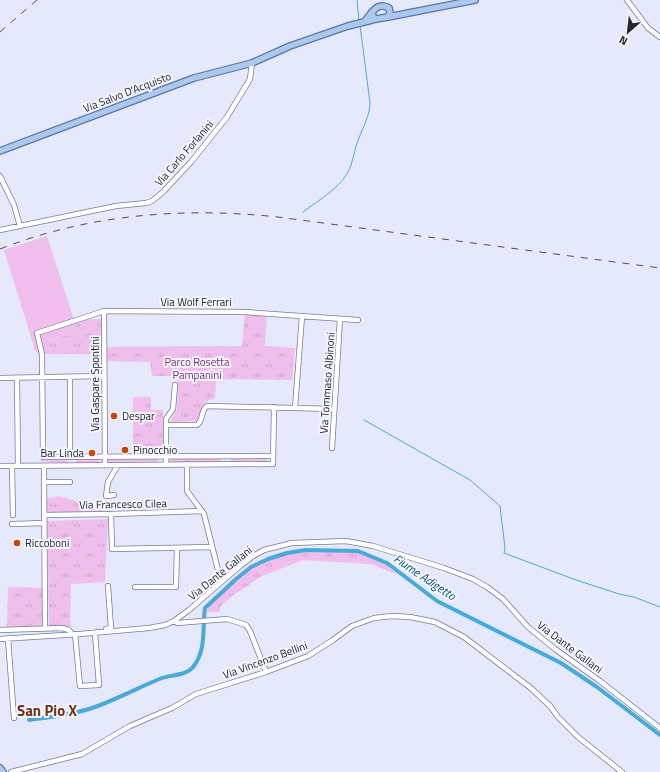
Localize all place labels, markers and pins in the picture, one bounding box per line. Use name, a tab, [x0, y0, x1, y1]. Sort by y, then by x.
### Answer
place label: Despar	[122, 408, 155, 424]
marker: Despar	[109, 411, 119, 421]
place label: Pinocchio	[133, 442, 177, 458]
place label: Bar Linda	[41, 445, 84, 461]
marker: Pinocchio	[120, 445, 130, 455]
marker: Bar Linda	[87, 448, 97, 458]
place label: Riccoboni	[25, 535, 69, 551]
marker: Riccoboni	[12, 538, 22, 548]

